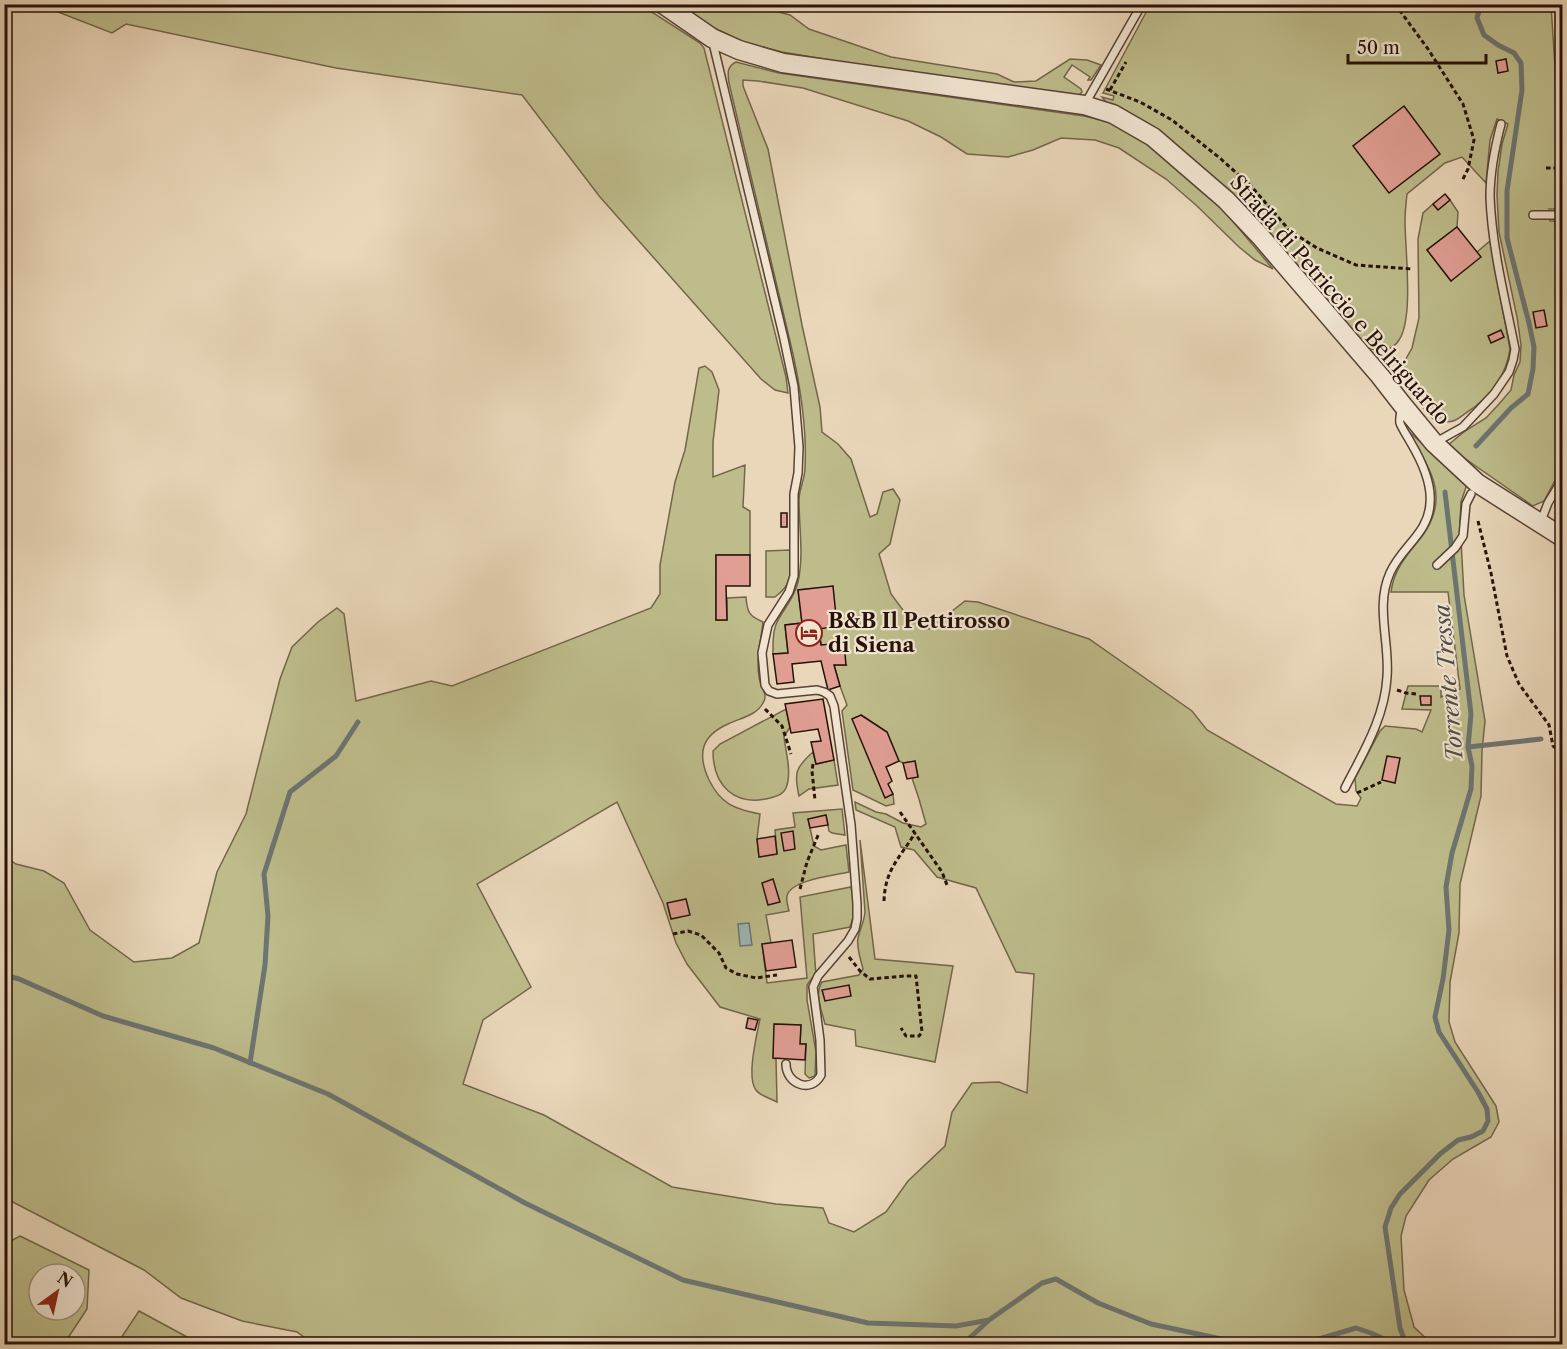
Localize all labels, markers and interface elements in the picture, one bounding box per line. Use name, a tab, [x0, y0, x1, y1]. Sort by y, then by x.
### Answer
scale bar	[1348, 27, 1486, 65]
text: 50 m	[1357, 37, 1400, 59]
street label: Strada di Petriccio e Belriguardo	[1225, 170, 1456, 430]
water label: Torrente Tressa	[1428, 603, 1469, 763]
place label: B&B Il Pettirosso di Siena	[828, 608, 1010, 657]
hotel icon: B&B Il Pettirosso di Siena	[794, 618, 824, 648]
north arrow	[27, 1262, 87, 1322]
text: N	[54, 1267, 77, 1292]

